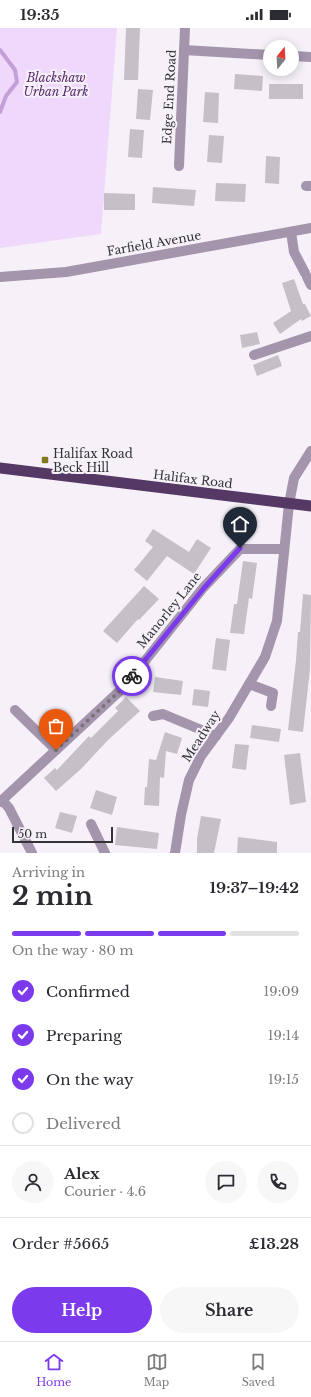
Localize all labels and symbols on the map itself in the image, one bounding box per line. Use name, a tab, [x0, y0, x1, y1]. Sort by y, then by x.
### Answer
north arrow	[263, 40, 299, 76]
street label: Edge End Road	[159, 49, 179, 145]
park label: Blackshaw Urban Park	[24, 70, 88, 99]
street label: Farfield Avenue	[106, 227, 202, 259]
place label: Halifax Road Beck Hill	[53, 446, 133, 475]
marker: Halifax Road Beck Hill	[40, 455, 50, 465]
street label: Halifax Road	[152, 467, 234, 491]
pin	[223, 507, 257, 548]
street label: Manorley Lane	[134, 569, 204, 651]
courier	[112, 656, 152, 696]
street label: Meadway	[179, 707, 223, 765]
pin	[39, 709, 73, 750]
scale bar	[12, 825, 113, 844]

